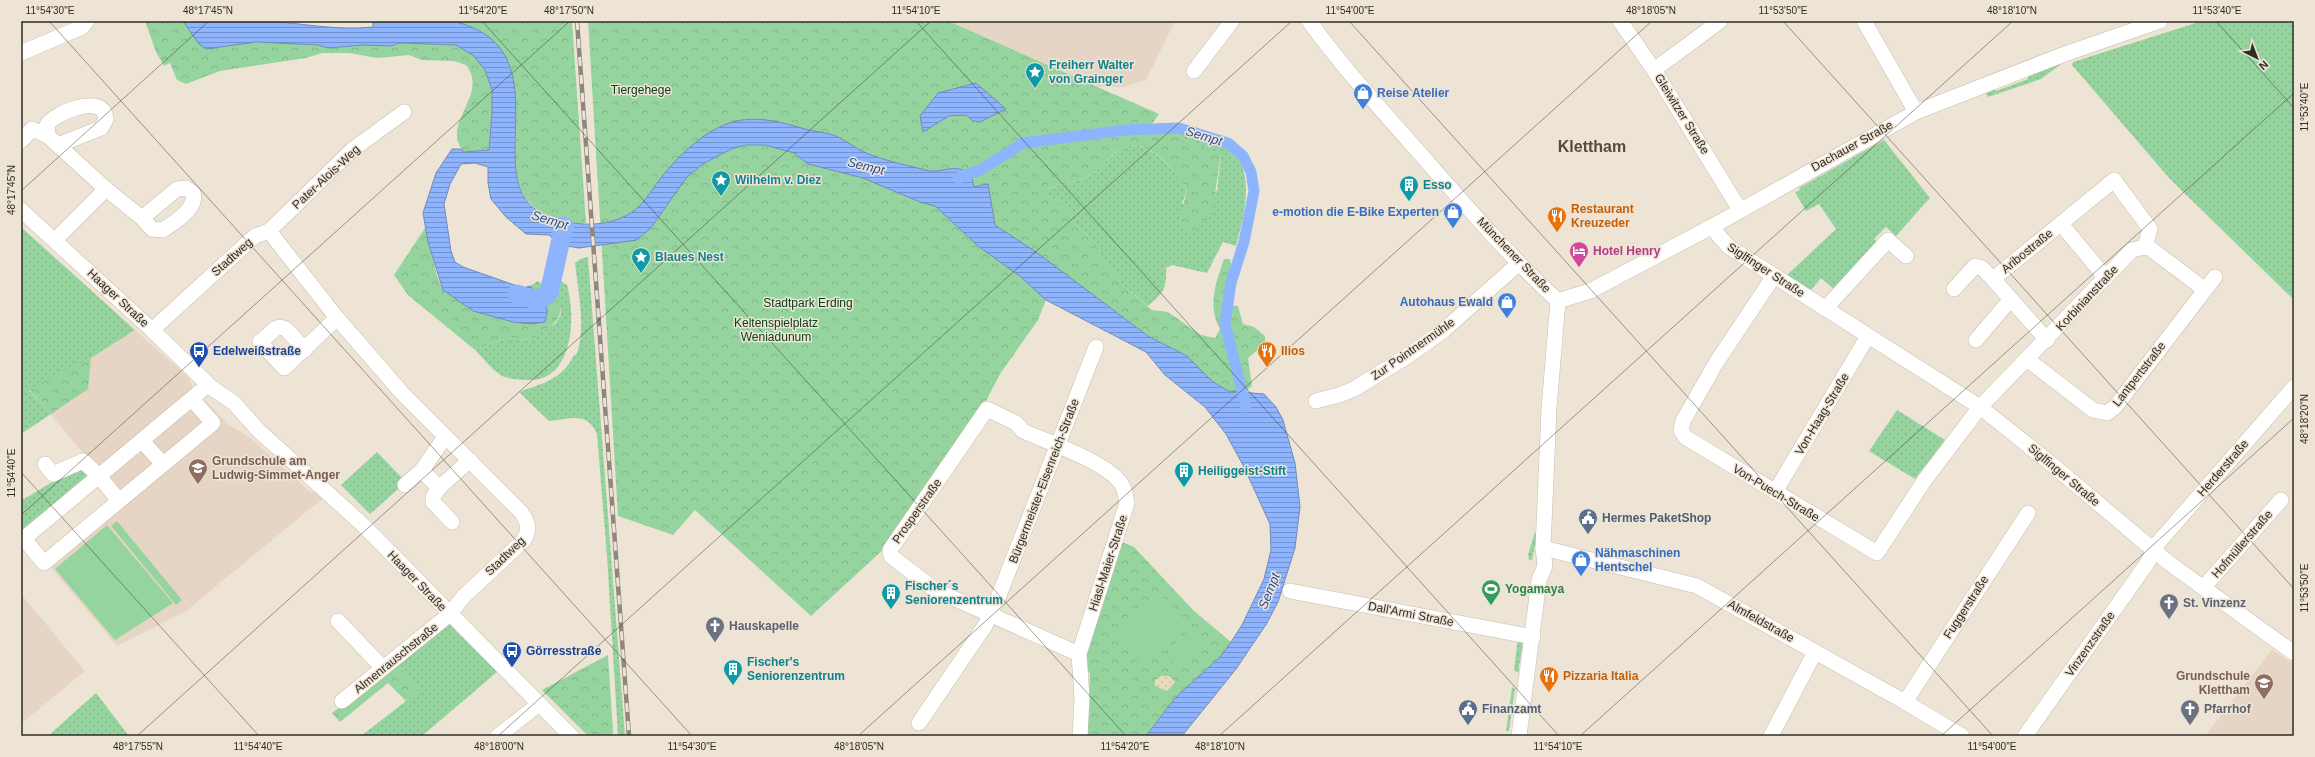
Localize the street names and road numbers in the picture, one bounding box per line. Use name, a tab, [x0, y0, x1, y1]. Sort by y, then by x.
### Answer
street label: Gleiwitzer Straße	[1652, 71, 1712, 157]
street label: Dachauer Straße	[1809, 118, 1896, 174]
street label: Pater-Alois-Weg	[289, 142, 363, 212]
street label: Münchener Straße	[1474, 214, 1554, 296]
street label: Aribostraße	[1998, 226, 2056, 276]
street label: Stadtweg	[209, 235, 255, 279]
street label: Siglfinger Straße	[1725, 240, 1808, 300]
street label: Korbinianstraße	[2053, 262, 2121, 334]
street label: Haager Straße	[84, 266, 152, 330]
street label: Zur Pointnermühle	[1369, 315, 1458, 383]
street label: Lantpertstraße	[2109, 339, 2169, 409]
street label: Von-Haag-Straße	[1792, 370, 1852, 458]
street label: Bürgermeister-Eisenreich-Straße	[1006, 396, 1082, 565]
street label: Herderstraße	[2195, 436, 2252, 499]
street label: Siglfinger Straße	[2025, 441, 2103, 509]
street label: Von-Puech-Straße	[1730, 462, 1822, 525]
street label: Prosperstraße	[889, 476, 945, 546]
street label: Hofmüllerstraße	[2209, 507, 2275, 581]
street label: Hiasl-Maier-Straße	[1086, 513, 1130, 613]
street label: Stadtweg	[482, 534, 528, 578]
street label: Haager Straße	[385, 548, 450, 614]
street label: Fuggerstraße	[1941, 573, 1992, 641]
street label: Almfeldstraße	[1725, 597, 1797, 645]
street label: Dall'Armi Straße	[1367, 599, 1455, 629]
street label: Vinzenzstraße	[2062, 608, 2118, 679]
street label: Almenrauschstraße	[351, 620, 441, 696]

